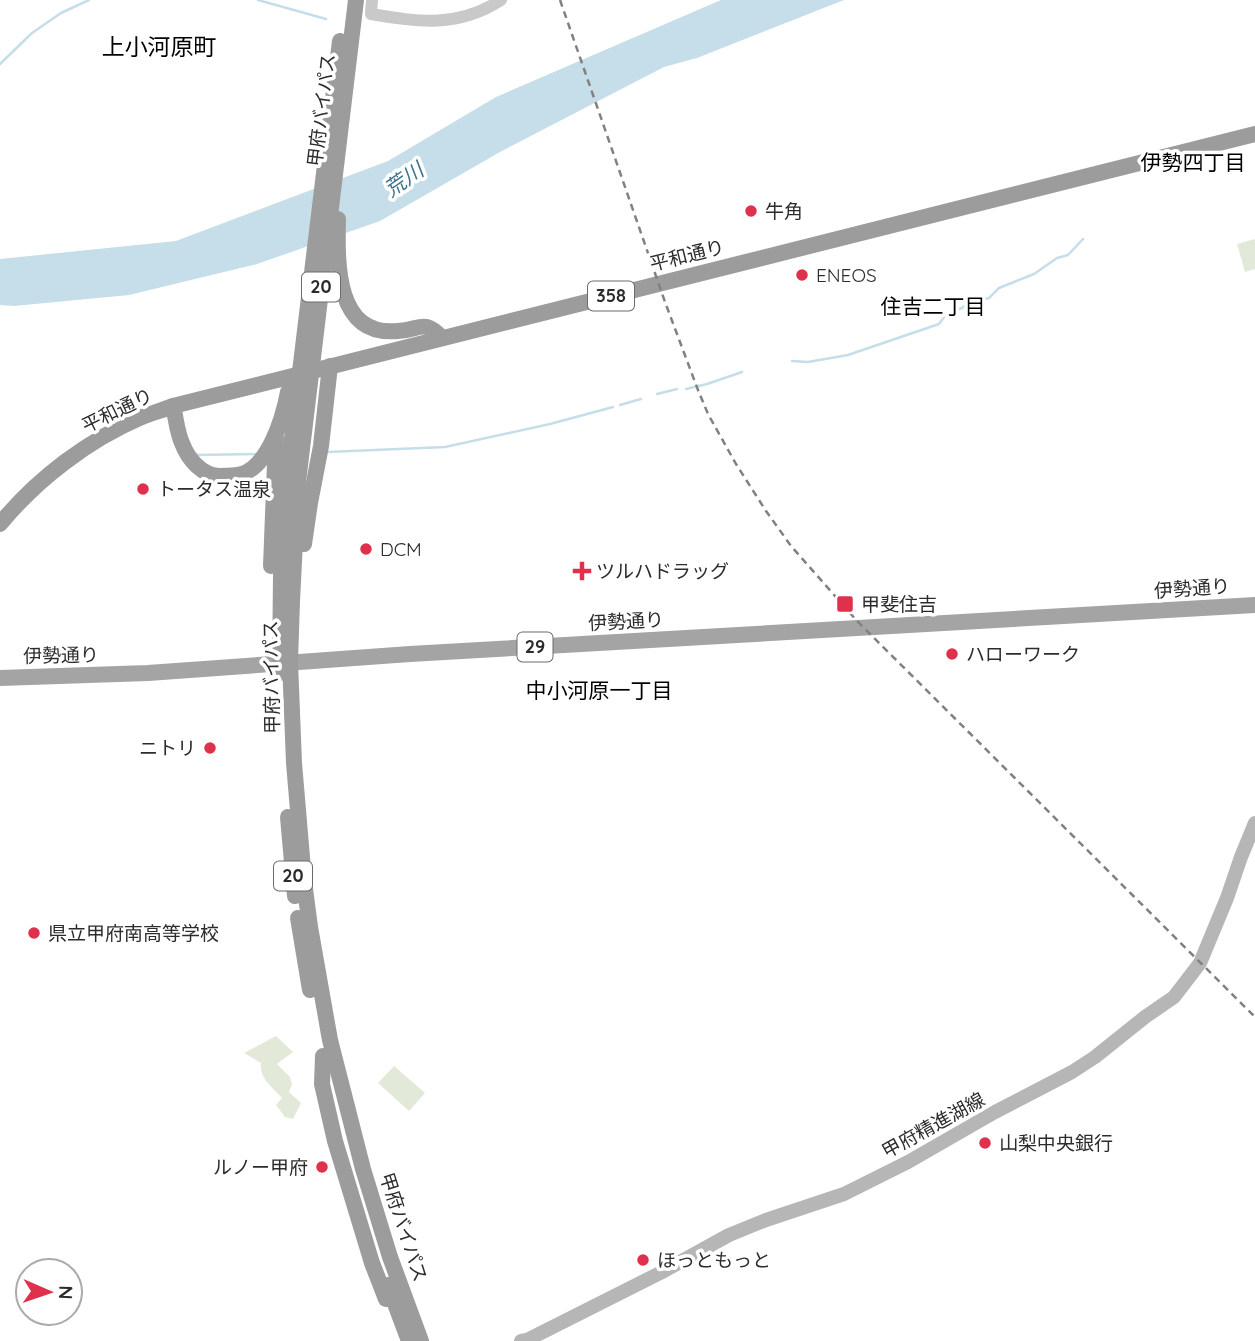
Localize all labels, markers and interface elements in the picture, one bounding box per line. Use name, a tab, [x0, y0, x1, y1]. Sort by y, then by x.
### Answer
district label: 上小河原町	[102, 32, 217, 61]
street label: 甲府バイパス	[302, 52, 340, 168]
district label: 伊勢四丁目	[1141, 149, 1246, 175]
water label: 荒川	[379, 155, 430, 202]
place label: 牛角	[765, 199, 803, 223]
marker: 牛角	[743, 203, 759, 219]
street label: 平和通り	[647, 234, 727, 276]
place label: ENEOS	[816, 263, 877, 287]
marker: ENEOS	[794, 267, 810, 283]
road number: 20	[302, 272, 340, 302]
road number: 358	[588, 282, 634, 310]
district label: 住吉二丁目	[881, 293, 986, 319]
street label: 平和通り	[78, 383, 156, 437]
place label: トータス温泉	[157, 477, 271, 501]
marker: トータス温泉	[135, 481, 151, 497]
place label: DCM	[380, 537, 422, 561]
marker: DCM	[358, 541, 374, 557]
place label: ツルハドラッグ	[596, 559, 729, 583]
marker: ツルハドラッグ	[574, 563, 590, 579]
street label: 伊勢通り	[1153, 573, 1231, 603]
place label: 甲斐住吉	[861, 592, 937, 616]
marker: 甲斐住吉	[835, 594, 855, 614]
street label: 伊勢通り	[587, 607, 665, 635]
street label: 甲府バイパス	[258, 620, 284, 734]
road number: 29	[518, 632, 552, 662]
street label: 伊勢通り	[23, 642, 99, 668]
place label: ハローワーク	[966, 642, 1080, 666]
marker: ハローワーク	[944, 646, 960, 662]
district label: 中小河原一丁目	[526, 677, 673, 703]
place label: ニトリ	[139, 736, 196, 760]
marker: ニトリ	[202, 740, 218, 756]
road number: 20	[274, 862, 312, 890]
place label: 県立甲府南高等学校	[48, 921, 219, 945]
marker: 県立甲府南高等学校	[26, 925, 42, 941]
street label: 甲府精進湖線	[877, 1087, 989, 1163]
place label: 山梨中央銀行	[999, 1131, 1113, 1155]
marker: 山梨中央銀行	[977, 1135, 993, 1151]
place label: ルノー甲府	[213, 1155, 308, 1179]
marker: ルノー甲府	[314, 1159, 330, 1175]
street label: 甲府バイパス	[375, 1169, 433, 1285]
place label: ほっともっと	[657, 1248, 771, 1272]
marker: ほっともっと	[635, 1252, 651, 1268]
north arrow	[14, 1257, 84, 1327]
text: N	[54, 1285, 78, 1300]

